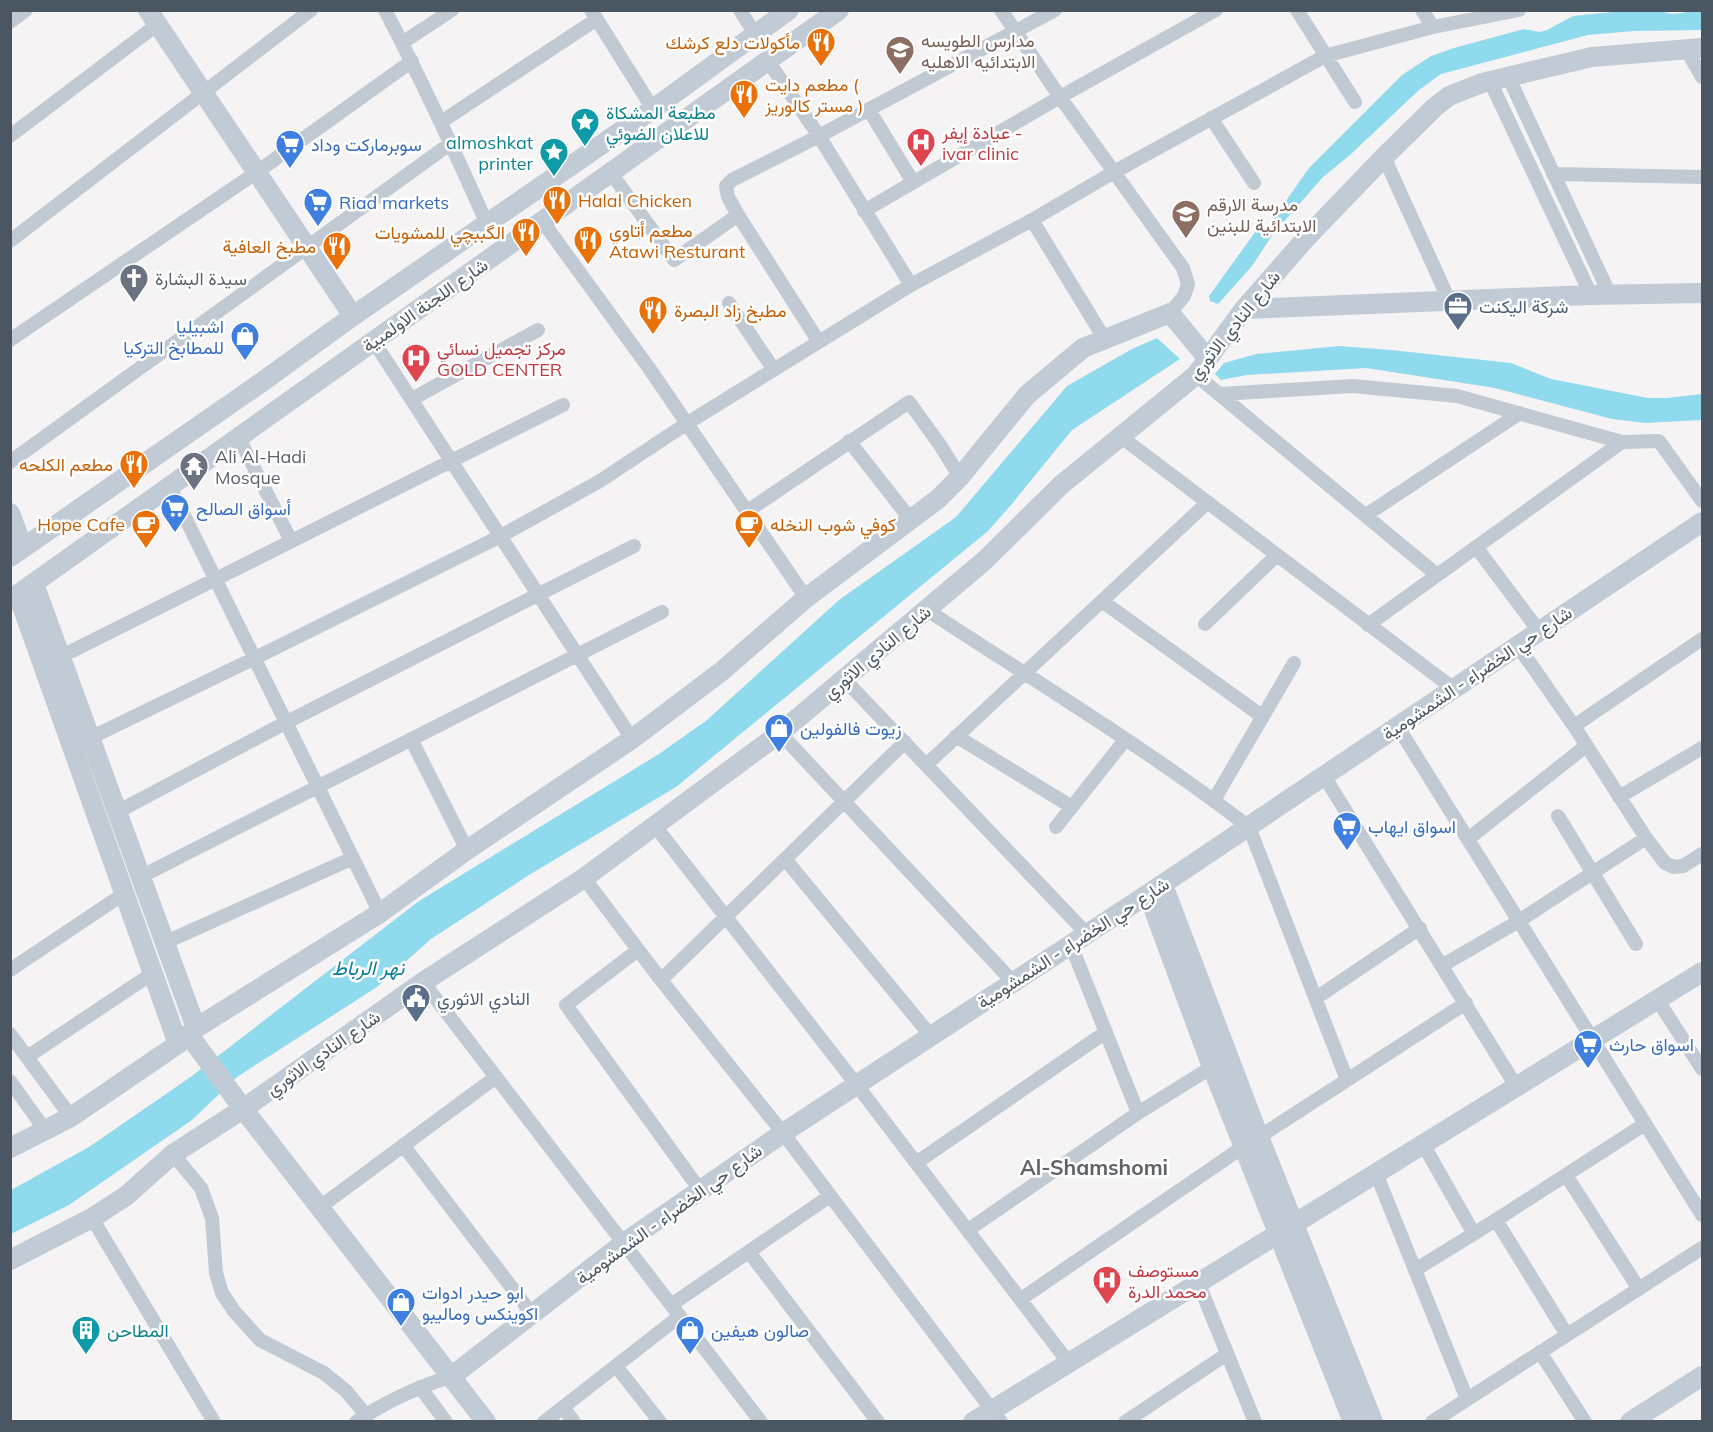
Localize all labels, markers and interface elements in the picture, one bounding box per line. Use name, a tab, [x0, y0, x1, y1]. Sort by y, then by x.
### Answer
restaurant icon: مأكولات دلع كرشك	[805, 26, 837, 68]
place label: مدارس الطويسه الابتدائيه الاهليه	[921, 29, 1036, 73]
place label: مأكولات دلع كرشك	[666, 31, 800, 55]
school or university icon: مدارس الطويسه الابتدائيه الاهليه	[884, 34, 916, 76]
place label: مطعم دايت ( مستر كالوريز )	[764, 73, 864, 117]
restaurant icon: مطعم دايت ( مستر كالوريز )	[728, 78, 760, 120]
place label: مطبعة المشكاة للاعلان الضوئي	[606, 101, 715, 149]
place icon: مطبعة المشكاة للاعلان الضوئي	[569, 106, 601, 148]
place label: عيادة إيفر - ivar clinic	[941, 121, 1022, 165]
hospital icon: عيادة إيفر - ivar clinic	[905, 126, 937, 168]
supermarket icon: سوبرماركت وداد	[274, 128, 306, 170]
place label: almoshkat printer	[446, 131, 533, 175]
place label: سوبرماركت وداد	[311, 133, 422, 156]
place icon: almoshkat printer	[538, 136, 570, 178]
restaurant icon: Halal Chicken	[541, 184, 573, 226]
supermarket icon: Riad markets	[302, 186, 334, 228]
place label: Halal Chicken	[578, 189, 692, 212]
place label: Riad markets	[339, 191, 449, 214]
place label: مدرسة الارقم الابتدائية للبنين	[1207, 193, 1316, 237]
school or university icon: مدرسة الارقم الابتدائية للبنين	[1170, 198, 1202, 240]
restaurant icon: الگببچي للمشويات	[510, 216, 542, 258]
place label: مطعم أتاوي Atawi Resturant	[609, 219, 745, 263]
place label: الگببچي للمشويات	[375, 221, 505, 248]
restaurant icon: مطعم أتاوي Atawi Resturant	[572, 224, 604, 266]
restaurant icon: مطبخ العافية	[321, 230, 353, 272]
place label: مطبخ العافية	[222, 235, 316, 259]
street label: شارع اللجنة الاولمبية	[358, 253, 493, 358]
church icon: سيدة البشارة	[118, 262, 150, 304]
street label: شارع النادي الاثوري	[1183, 266, 1288, 387]
place label: سيدة البشارة	[155, 267, 247, 290]
office icon: شركة اليكنت	[1442, 290, 1474, 332]
restaurant icon: مطبخ زاد البصرة	[637, 294, 669, 336]
place label: شركة اليكنت	[1479, 295, 1568, 318]
place label: مطبخ زاد البصرة	[674, 299, 787, 323]
place label: اشبيليا للمطابخ التركيا	[123, 315, 224, 360]
shop icon: اشبيليا للمطابخ التركيا	[229, 320, 261, 362]
place label: مركز تجميل نسائي GOLD CENTER	[437, 337, 566, 381]
hospital icon: مركز تجميل نسائي GOLD CENTER	[400, 342, 432, 384]
place label: Ali Al-Hadi Mosque	[215, 445, 306, 489]
restaurant icon: مطعم الكلحه	[118, 448, 150, 490]
temple icon: Ali Al-Hadi Mosque	[178, 450, 210, 492]
place label: مطعم الكلحه	[19, 453, 113, 477]
supermarket icon: أسواق الصالح	[159, 492, 191, 534]
place label: أسواق الصالح	[196, 497, 291, 521]
cafe icon: Hope Cafe	[130, 508, 162, 550]
cafe icon: كوفي شوب النخله	[733, 508, 765, 550]
place label: Hope Cafe	[37, 513, 125, 536]
place label: كوفي شوب النخله	[770, 513, 896, 540]
street label: شارع النادي الاثوري	[818, 600, 938, 707]
street label: شارع حي الخضراء - الشمشومية	[1378, 601, 1579, 749]
shop icon: زيوت فالفولين	[763, 712, 795, 754]
place label: زيوت فالفولين	[800, 717, 902, 740]
supermarket icon: اسواق ايهاب	[1331, 810, 1363, 852]
place label: اسواق ايهاب	[1368, 815, 1456, 838]
street label: شارع حي الخضراء - الشمشومية	[973, 872, 1175, 1017]
water label: نهر الرباط	[332, 955, 405, 981]
public building icon: النادي الاثوري	[400, 982, 432, 1024]
place label: النادي الاثوري	[437, 987, 530, 1014]
street label: شارع النادي الاثوري	[262, 1005, 387, 1104]
supermarket icon: اسواق حارث	[1572, 1028, 1604, 1070]
place label: اسواق حارث	[1609, 1033, 1694, 1056]
street label: شارع حي الخضراء - الشمشومية	[572, 1139, 769, 1292]
district label: Al-Shamshomi	[1020, 1154, 1168, 1180]
place label: مستوصف محمد الدرة	[1128, 1259, 1207, 1303]
hospital icon: مستوصف محمد الدرة	[1091, 1264, 1123, 1306]
place label: ابو حيدر ادوات اكوينكس وماليبو	[422, 1281, 538, 1325]
shop icon: ابو حيدر ادوات اكوينكس وماليبو	[385, 1286, 417, 1328]
building icon: المطاحن	[70, 1314, 102, 1356]
shop icon: صالون هيفين	[674, 1314, 706, 1356]
place label: المطاحن	[107, 1319, 169, 1342]
place label: صالون هيفين	[711, 1319, 809, 1342]

